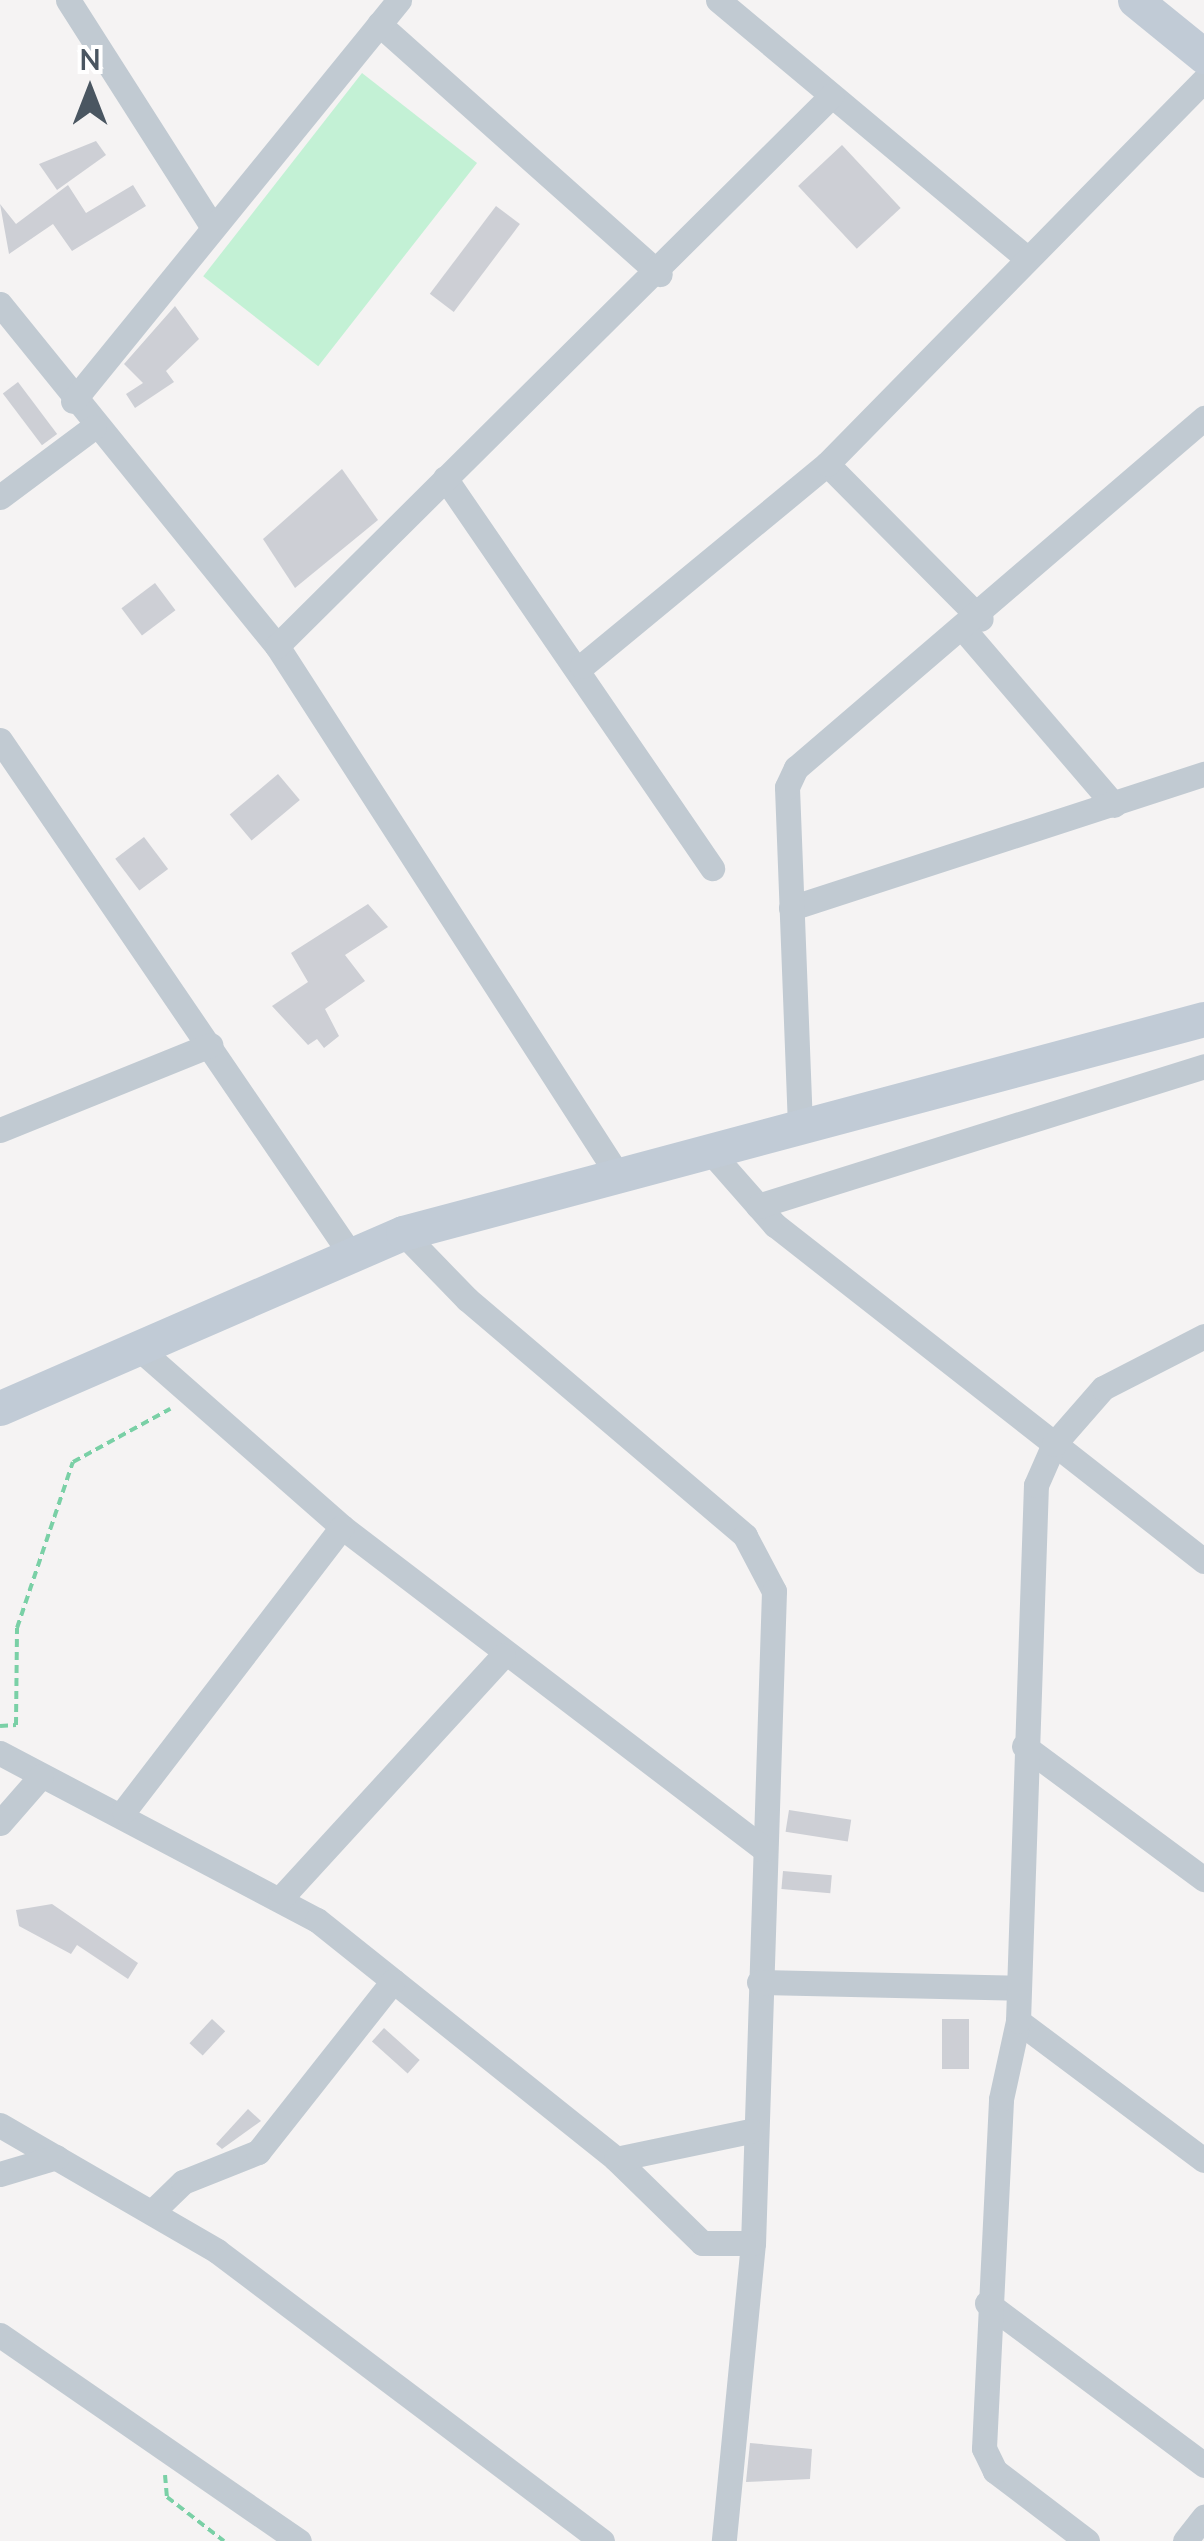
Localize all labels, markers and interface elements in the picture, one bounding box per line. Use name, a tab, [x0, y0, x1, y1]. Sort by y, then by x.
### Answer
north arrow	[40, 40, 140, 140]
text: N	[79, 42, 101, 77]

